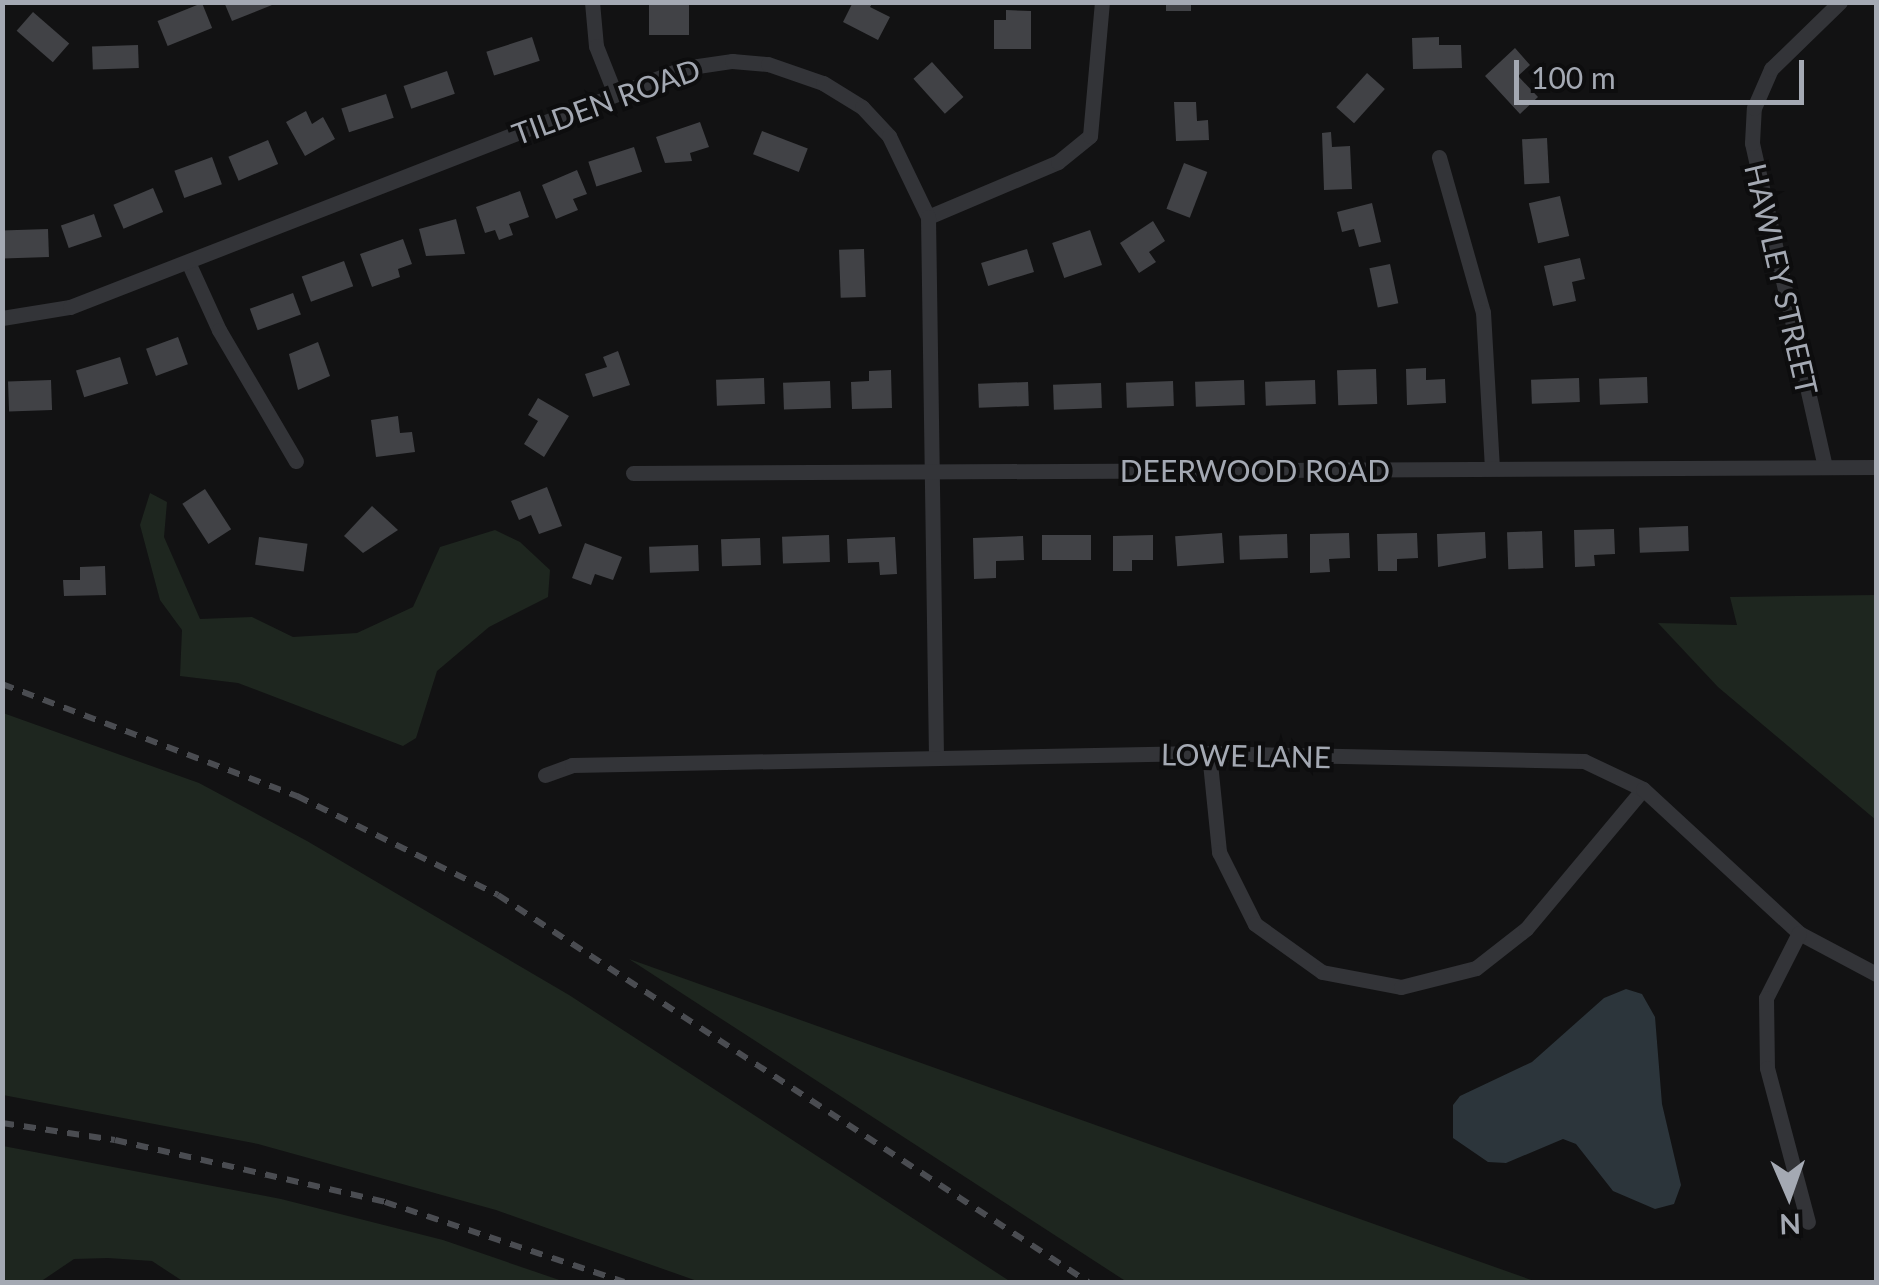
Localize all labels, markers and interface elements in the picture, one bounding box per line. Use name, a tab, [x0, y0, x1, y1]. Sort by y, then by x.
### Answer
scale bar	[1519, 40, 1809, 102]
street label: TILDEN ROAD	[507, 50, 705, 152]
text: 100 m	[1531, 59, 1616, 95]
street label: HAWLEY STREET	[1738, 159, 1826, 399]
street label: DEERWOOD ROAD	[1120, 452, 1390, 488]
street label: LOWE LANE	[1161, 736, 1331, 774]
north arrow	[1739, 1145, 1839, 1245]
text: N	[1779, 1208, 1801, 1242]

